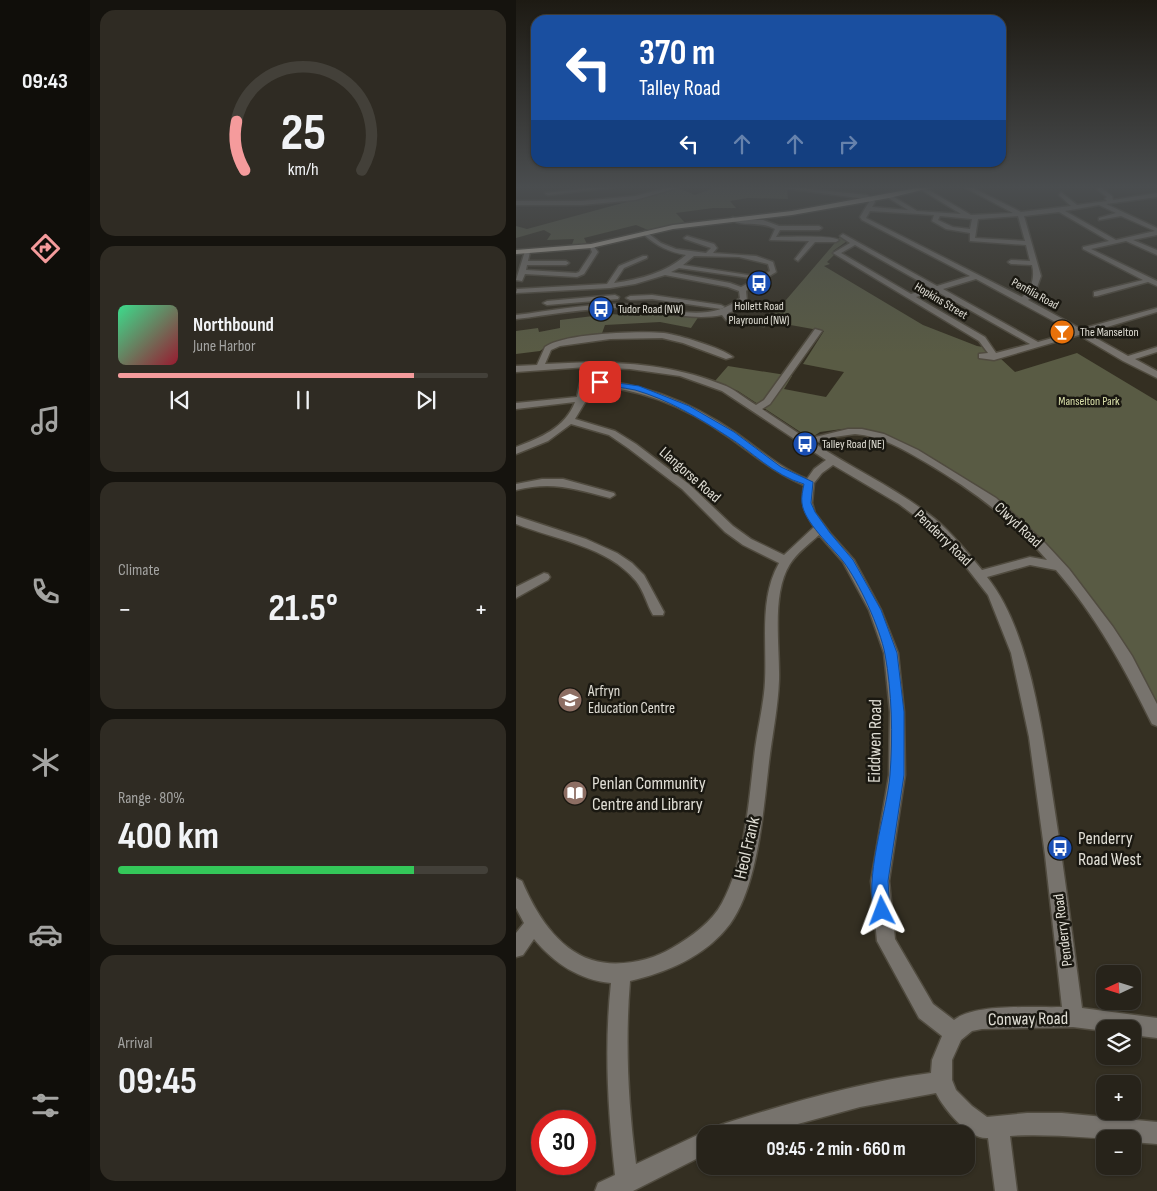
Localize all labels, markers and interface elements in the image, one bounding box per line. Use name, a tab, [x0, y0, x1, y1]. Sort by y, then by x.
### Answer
text: 370 m	[639, 32, 715, 75]
icon: left	[556, 35, 621, 100]
text: 09:43	[22, 68, 68, 95]
text: Talley Road	[639, 75, 720, 102]
text: 25	[280, 102, 326, 165]
icon: left	[675, 130, 703, 158]
icon: ahead	[728, 130, 756, 158]
icon: ahead	[781, 130, 809, 158]
icon: right	[834, 130, 862, 158]
text: km/h	[288, 159, 318, 180]
icon: directions	[28, 231, 63, 266]
bus stop icon: Hollett Road Playround (NW)	[746, 270, 772, 296]
street label: Penfilia Road	[1009, 275, 1061, 313]
street label: Hopkins Street	[912, 279, 971, 323]
bus stop icon: Tudor Road (NW)	[588, 296, 614, 322]
place label: Hollett Road Playround (NW)	[729, 299, 789, 328]
place label: Tudor Road (NW)	[618, 302, 683, 317]
text: Northbound	[193, 314, 274, 337]
bar icon: The Manselton	[1049, 319, 1075, 345]
place label: The Manselton	[1080, 325, 1139, 340]
text: June Harbor	[193, 337, 256, 356]
pin	[579, 361, 621, 403]
icon: arrive	[586, 368, 614, 396]
icon: previous	[166, 386, 194, 414]
icon: pause	[289, 386, 317, 414]
icon: next	[412, 386, 440, 414]
park label: Manselton Park	[1058, 394, 1120, 409]
icon: music	[28, 403, 63, 438]
bus stop icon: Talley Road (NE)	[792, 431, 818, 457]
place label: Talley Road (NE)	[822, 437, 885, 452]
street label: Llangorse Road	[655, 443, 725, 507]
street label: Clwyd Road	[990, 498, 1046, 552]
street label: Penderry Road	[910, 506, 976, 570]
text: Climate	[118, 561, 160, 580]
icon: phone	[28, 574, 63, 609]
text: 21.5°	[268, 586, 338, 631]
text: −	[118, 593, 132, 626]
text: +	[474, 593, 488, 626]
place label: Arfryn Education Centre	[587, 682, 675, 718]
school or university icon: Arfryn Education Centre	[557, 687, 583, 713]
street label: Eiddwen Road	[864, 699, 886, 783]
icon: climate	[28, 745, 63, 780]
place label: Penlan Community Centre and Library	[592, 773, 706, 815]
library icon: Penlan Community Centre and Library	[562, 780, 588, 806]
text: Range · 80%	[118, 789, 185, 808]
text: 400 km	[118, 814, 219, 859]
street label: Heol Frank	[730, 815, 764, 881]
place label: Penderry Road West	[1078, 828, 1142, 870]
bus stop icon: Penderry Road West	[1047, 835, 1073, 861]
position arrow	[855, 884, 907, 936]
street label: Penderry Road	[1049, 893, 1077, 967]
icon: car	[28, 917, 63, 952]
north arrow	[1096, 965, 1141, 1010]
map controls	[1096, 965, 1141, 1175]
street label: Conway Road	[988, 1008, 1068, 1030]
button: layers	[1096, 1020, 1141, 1065]
text: Arrival	[118, 1034, 152, 1053]
text: 09:45	[118, 1059, 197, 1104]
button: +	[1096, 1075, 1141, 1120]
icon: filters	[28, 1088, 63, 1123]
speed limit sign: 30	[531, 1110, 596, 1175]
button: −	[1096, 1130, 1141, 1175]
text: 09:45 · 2 min · 660 m	[766, 1138, 906, 1161]

